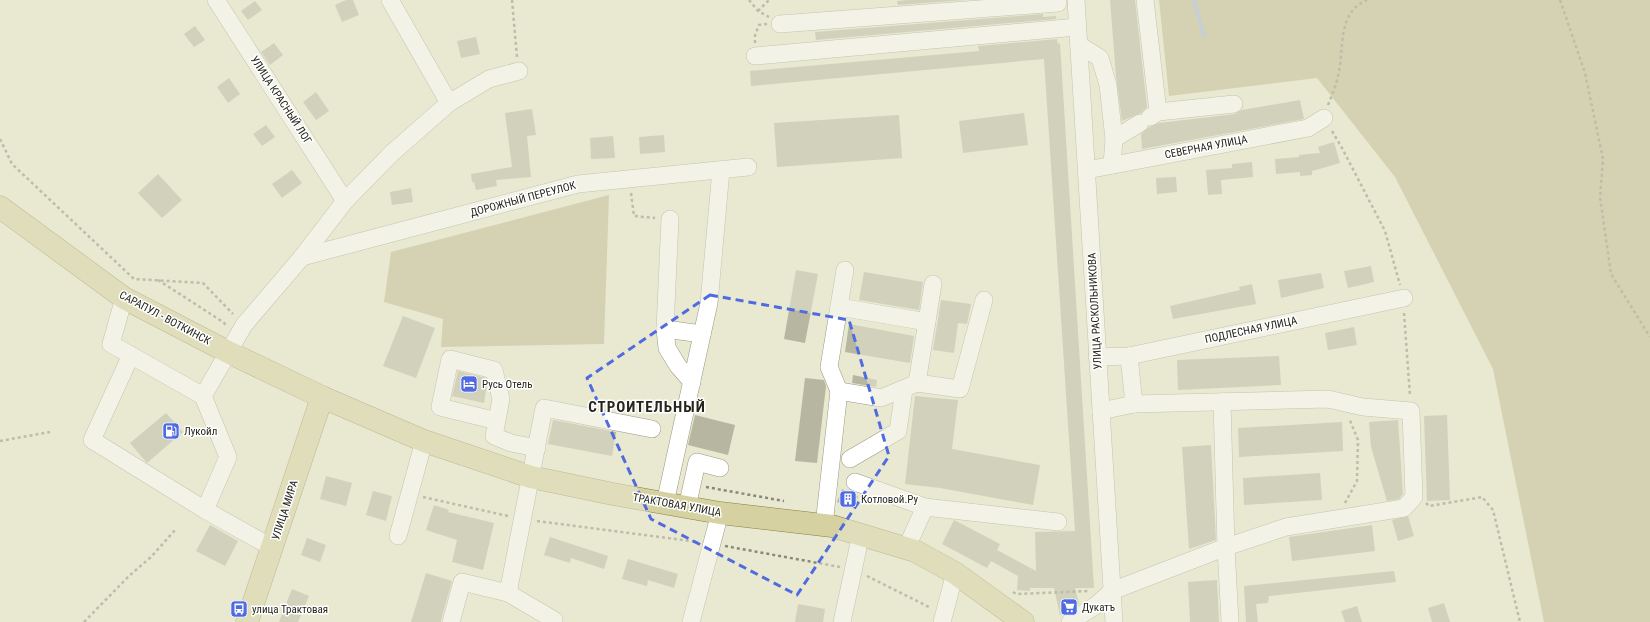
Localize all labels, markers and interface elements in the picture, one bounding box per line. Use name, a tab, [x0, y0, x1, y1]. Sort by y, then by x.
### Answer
street label: УЛИЦА КРАСНЫЙ ЛОГ	[248, 53, 314, 147]
street label: СЕВЕРНАЯ УЛИЦА	[1164, 132, 1249, 161]
street label: ДОРОЖНЫЙ ПЕРЕУЛОК	[469, 178, 578, 219]
street label: УЛИЦА РАСКОЛЬНИКОВА	[1085, 252, 1105, 370]
street label: САРАПУЛ - ВОТКИНСК	[117, 288, 214, 348]
street label: ПОДЛЕСНАЯ УЛИЦА	[1204, 314, 1299, 346]
hotel icon: Русь Отель	[459, 374, 479, 394]
place label: Русь Отель	[482, 378, 532, 391]
district label: СТРОИТЕЛЬНЫЙ	[588, 398, 706, 416]
fuel station icon: Лукойл	[161, 421, 181, 441]
place label: Лукойл	[184, 425, 217, 438]
street label: УЛИЦА МИРА	[269, 478, 301, 542]
building icon: Котловой.Ру	[838, 489, 858, 509]
street label: ТРАКТОВАЯ УЛИЦА	[632, 491, 723, 519]
place label: Котловой.Ру	[861, 493, 919, 506]
supermarket icon: Дукатъ	[1059, 597, 1079, 617]
bus stop icon: улица Трактовая	[229, 599, 249, 619]
place label: Дукатъ	[1082, 601, 1115, 614]
place label: улица Трактовая	[252, 603, 328, 616]

